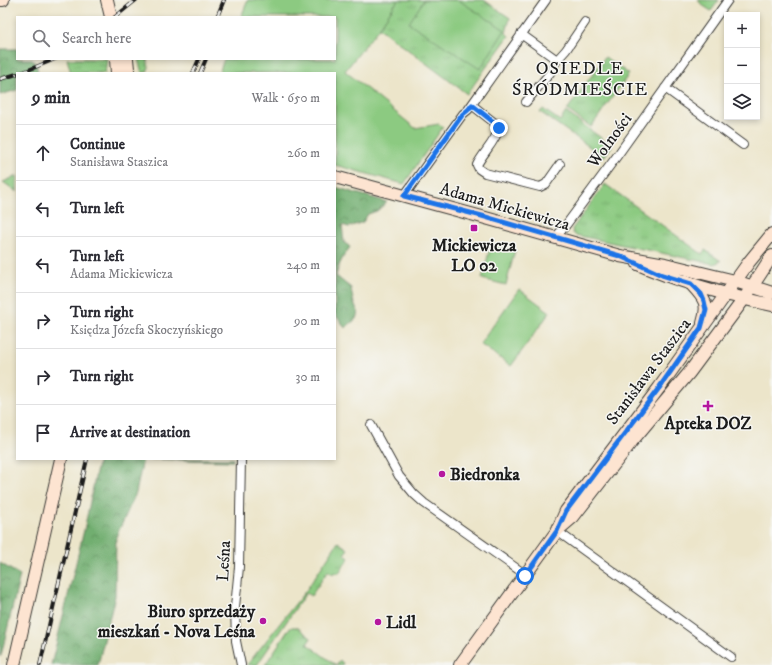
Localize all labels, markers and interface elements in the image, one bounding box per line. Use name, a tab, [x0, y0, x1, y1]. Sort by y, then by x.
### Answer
map controls	[724, 12, 760, 120]
button: +	[724, 12, 760, 48]
search box	[16, 16, 336, 60]
icon: search	[30, 27, 52, 49]
text: Search here	[62, 29, 131, 48]
button: −	[724, 48, 760, 84]
district label: OSIEDLE ŚRÓDMIEŚCIE	[512, 58, 648, 101]
button: layers	[724, 84, 760, 120]
text: 9 min	[32, 87, 70, 109]
text: Walk · 650 m	[252, 90, 320, 106]
street label: Wolności	[582, 109, 637, 173]
route end	[490, 119, 508, 137]
text: Continue	[70, 135, 125, 154]
icon: ahead	[32, 142, 54, 164]
text: 260 m	[287, 145, 320, 161]
text: Stanisława Staszica	[70, 154, 168, 170]
street label: Adama Mickiewicza	[437, 178, 573, 236]
icon: left	[32, 198, 54, 220]
text: Turn left	[70, 199, 124, 218]
text: 30 m	[296, 201, 320, 217]
marker: Mickiewicza LO 02	[469, 223, 479, 233]
place label: Mickiewicza LO 02	[432, 235, 517, 277]
text: Turn left	[70, 247, 124, 266]
icon: left	[32, 254, 54, 276]
text: 240 m	[287, 257, 320, 273]
text: Adama Mickiewicza	[70, 266, 173, 282]
text: Turn right	[70, 303, 133, 322]
icon: right	[32, 310, 54, 332]
text: 90 m	[294, 313, 320, 329]
street label: Stanisława Staszica	[601, 313, 697, 429]
text: Księdza Józefa Skoczyńskiego	[70, 322, 223, 338]
icon: right	[32, 366, 54, 388]
text: Turn right	[70, 367, 133, 386]
text: 30 m	[296, 369, 320, 385]
marker: Apteka DOZ	[703, 401, 713, 411]
place label: Apteka DOZ	[664, 413, 751, 435]
icon: arrive	[32, 422, 54, 444]
text: Arrive at destination	[70, 423, 190, 442]
place label: Biedronka	[450, 464, 520, 486]
marker: Biedronka	[437, 469, 447, 479]
street label: Leśna	[212, 539, 236, 582]
route start	[516, 567, 534, 585]
place label: Biuro sprzedaży mieszkań - Nova Leśna	[98, 601, 256, 643]
place label: Lidl	[386, 612, 417, 634]
marker: Biuro sprzedaży mieszkań - Nova Leśna	[258, 616, 268, 626]
marker: Lidl	[373, 617, 383, 627]

